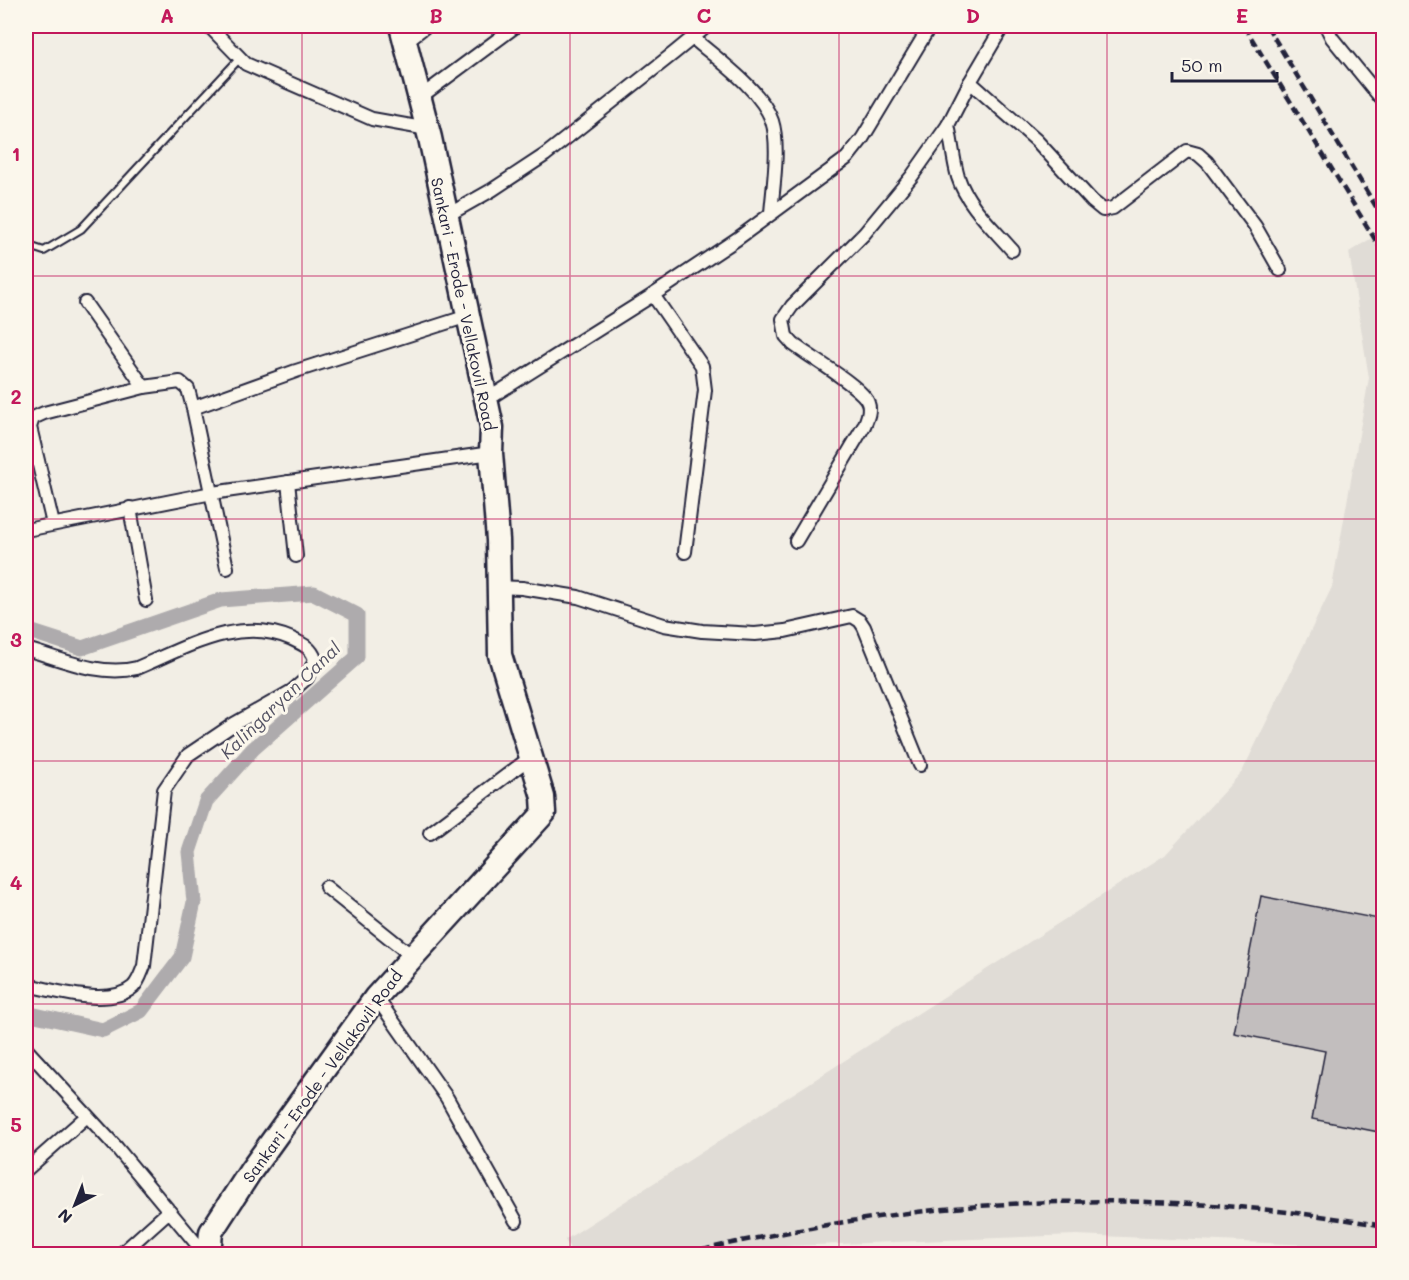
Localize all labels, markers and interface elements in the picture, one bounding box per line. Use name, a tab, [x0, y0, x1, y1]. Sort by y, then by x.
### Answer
text: A	[160, 2, 174, 28]
text: B	[429, 2, 443, 28]
text: C	[697, 2, 712, 28]
text: D	[966, 2, 980, 28]
text: E	[1236, 2, 1248, 28]
scale bar	[1172, 45, 1277, 83]
text: 50 m	[1181, 53, 1223, 77]
text: 1	[12, 140, 20, 166]
street label: Sankari - Erode - Vellakovil Road	[427, 175, 501, 433]
text: 2	[10, 383, 22, 409]
text: 3	[10, 626, 22, 652]
water label: Kalingaryan Canal	[214, 636, 346, 764]
text: 4	[10, 869, 23, 895]
street label: Sankari - Erode - Vellakovil Road	[238, 965, 406, 1187]
text: 5	[10, 1111, 22, 1137]
north arrow	[45, 1175, 105, 1235]
text: N	[53, 1205, 76, 1228]

